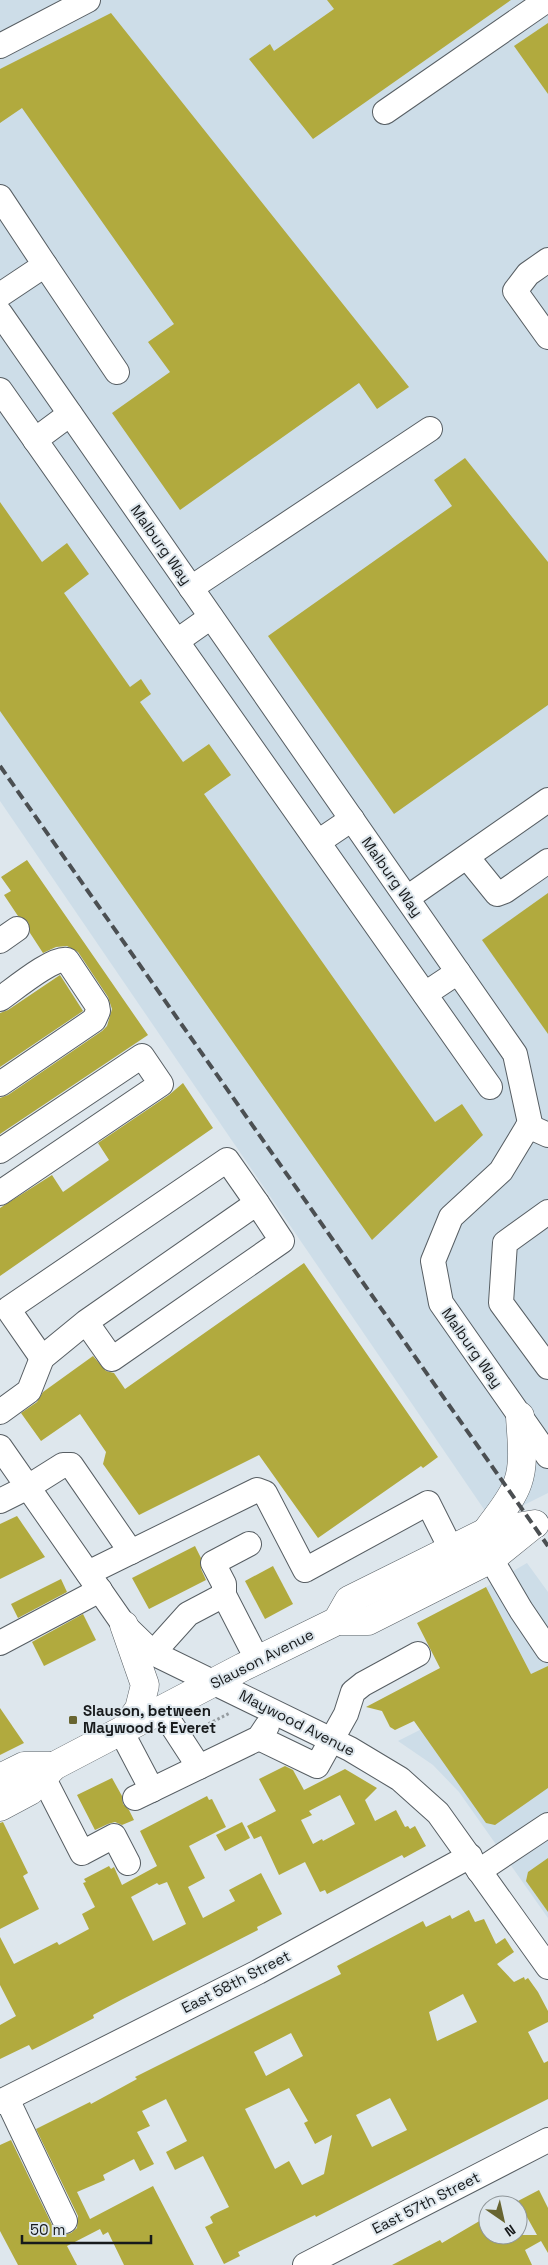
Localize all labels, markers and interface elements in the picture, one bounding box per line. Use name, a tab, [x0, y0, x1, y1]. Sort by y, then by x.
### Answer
street label: Malburg Way	[127, 501, 196, 588]
street label: Malburg Way	[358, 833, 427, 920]
street label: Malburg Way	[438, 1304, 507, 1391]
street label: Slauson Avenue	[207, 1624, 317, 1693]
street label: Maywood Avenue	[236, 1685, 358, 1760]
place label: Slauson, between Maywood & Everet	[83, 1701, 216, 1737]
marker: Slauson, between Maywood & Everet	[67, 1714, 79, 1726]
street label: East 58th Street	[178, 1946, 293, 2017]
street label: East 57th Street	[369, 2167, 483, 2238]
north arrow	[478, 2195, 528, 2245]
scale bar	[22, 2212, 151, 2244]
text: 50 m	[30, 2220, 65, 2239]
text: N	[501, 2221, 519, 2241]

